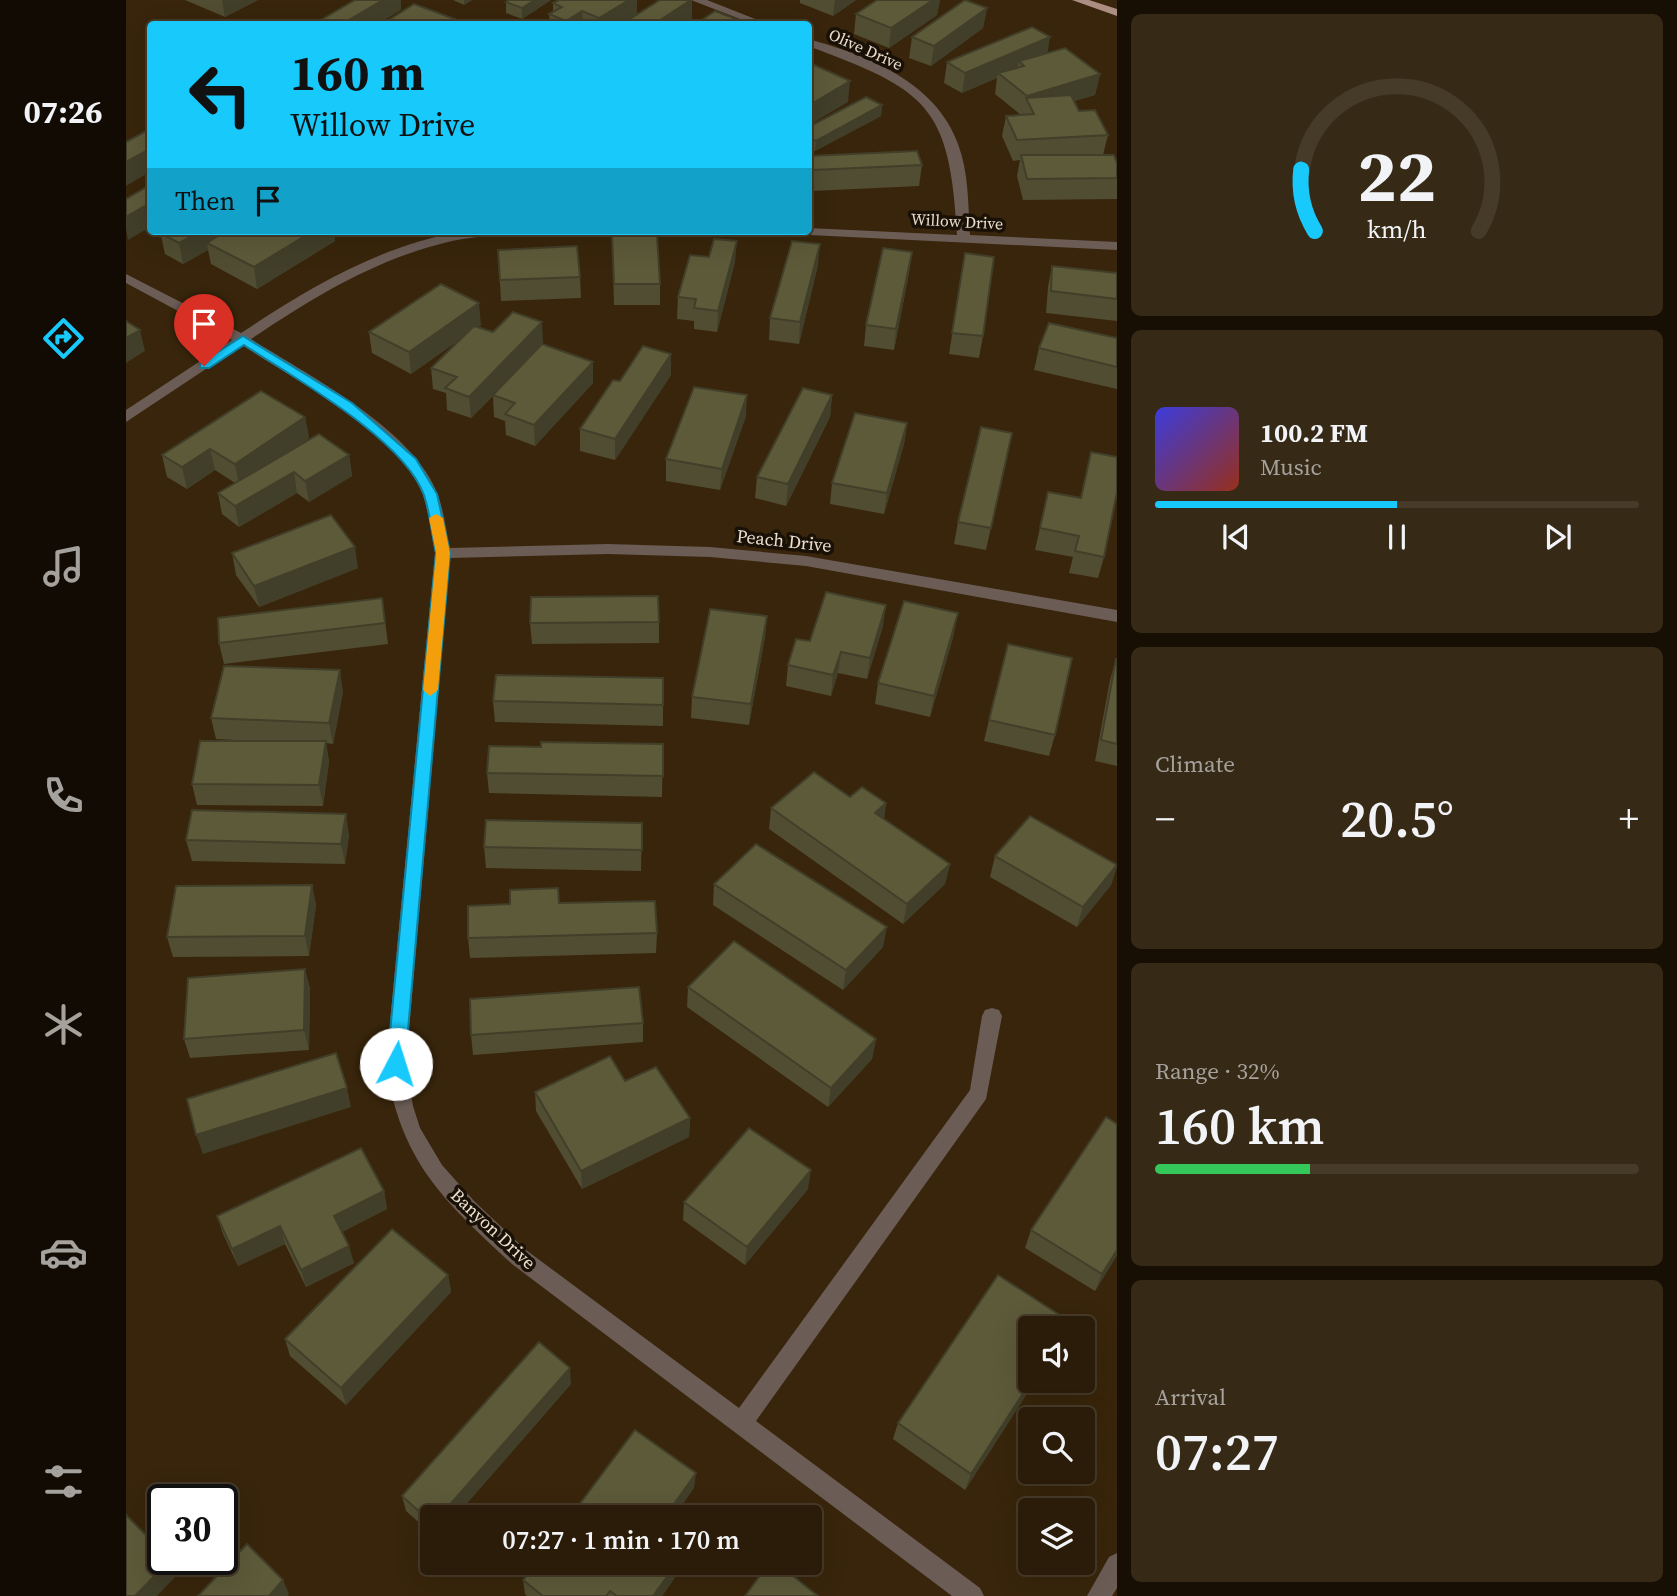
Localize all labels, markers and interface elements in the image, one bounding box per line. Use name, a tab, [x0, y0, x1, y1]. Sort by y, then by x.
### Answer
street label: Olive Drive	[826, 23, 906, 75]
text: 160 m	[290, 39, 425, 106]
icon: left	[175, 49, 266, 140]
text: 07:26	[24, 90, 102, 134]
text: Willow Drive	[290, 103, 475, 147]
text: 22	[1358, 127, 1436, 226]
icon: arrive	[249, 182, 287, 220]
text: Then	[175, 183, 235, 219]
street label: Willow Drive	[910, 208, 1004, 234]
text: km/h	[1367, 212, 1427, 246]
pin	[174, 294, 234, 366]
icon: arrive	[185, 305, 223, 343]
icon: directions	[39, 314, 88, 363]
text: 100.2 FM	[1260, 415, 1368, 451]
text: Music	[1260, 451, 1322, 483]
icon: previous	[1217, 518, 1255, 556]
icon: pause	[1378, 518, 1416, 556]
icon: next	[1539, 518, 1577, 556]
street label: Peach Drive	[735, 523, 833, 558]
icon: music	[39, 542, 88, 591]
text: Climate	[1155, 748, 1235, 780]
icon: phone	[39, 771, 88, 820]
text: 20.5°	[1340, 783, 1454, 854]
text: −	[1155, 793, 1175, 845]
text: +	[1619, 793, 1639, 845]
icon: climate	[39, 1000, 88, 1049]
position arrow	[359, 1027, 433, 1101]
text: Range · 32%	[1155, 1055, 1280, 1087]
text: 160 km	[1155, 1090, 1324, 1161]
street label: Banyon Drive	[445, 1183, 541, 1275]
icon: car	[39, 1228, 88, 1277]
map controls	[1018, 1316, 1095, 1575]
button: sound	[1018, 1316, 1095, 1393]
text: Arrival	[1155, 1381, 1226, 1413]
button: search	[1018, 1407, 1095, 1484]
text: 07:27	[1155, 1416, 1279, 1487]
icon: filters	[39, 1457, 88, 1506]
speed limit sign: 30	[147, 1484, 238, 1575]
button: layers	[1018, 1498, 1095, 1575]
text: 07:27 · 1 min · 170 m	[502, 1522, 740, 1558]

